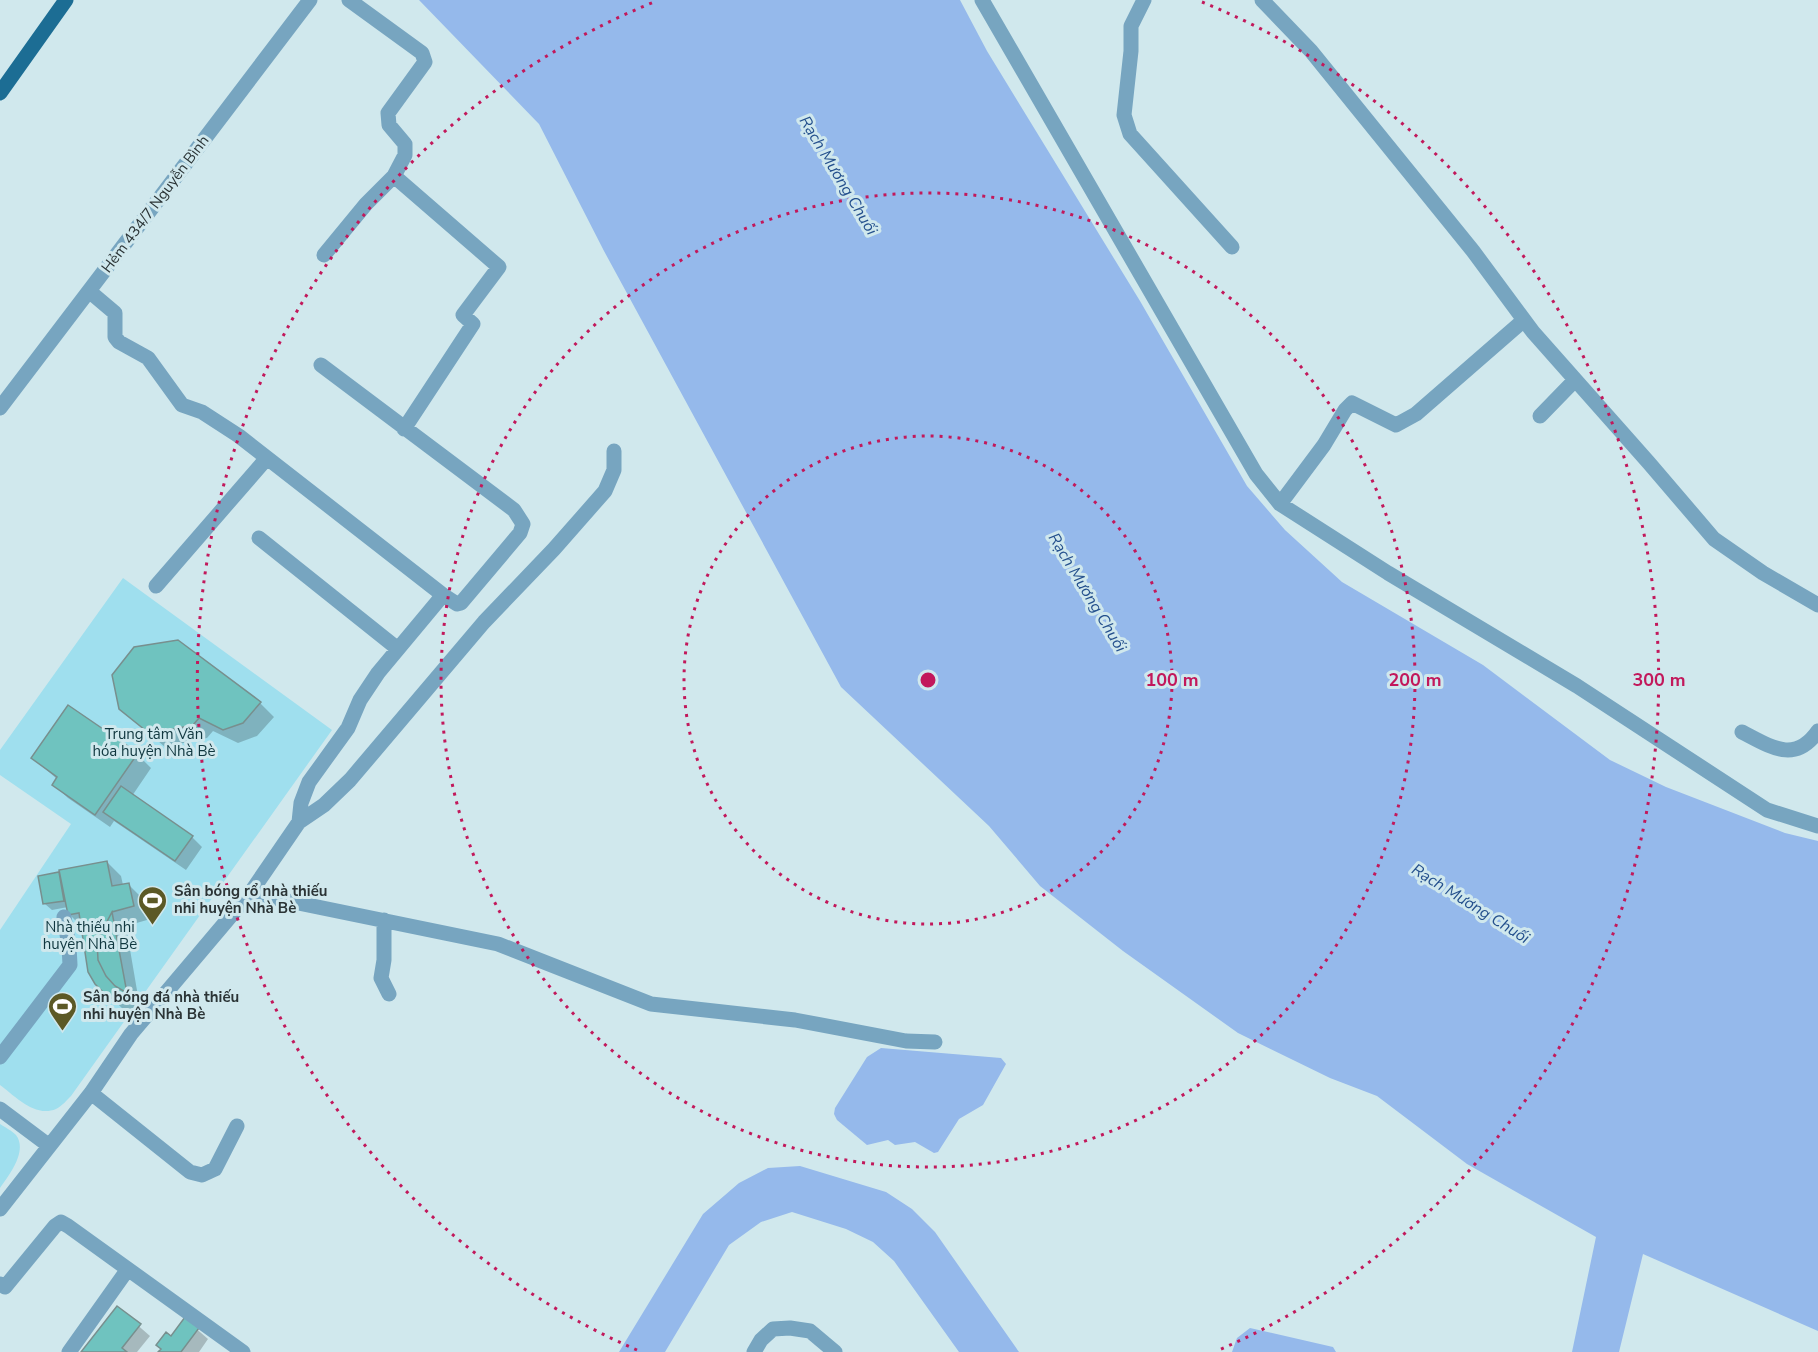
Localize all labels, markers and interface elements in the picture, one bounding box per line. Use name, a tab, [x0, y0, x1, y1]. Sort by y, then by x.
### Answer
water label: Rạch Mương Chuối	[794, 112, 883, 239]
street label: Hẻm 434/7 Nguyễn Bình	[97, 131, 213, 277]
water label: Rạch Mương Chuối	[1043, 529, 1132, 656]
text: 100 m	[1145, 668, 1199, 692]
text: 200 m	[1388, 668, 1442, 692]
text: 300 m	[1632, 668, 1686, 692]
centre of rings	[918, 670, 938, 690]
park label: Trung tâm Văn hóa huyện Nhà Bè	[92, 724, 216, 761]
water label: Rạch Mương Chuối	[1407, 859, 1534, 949]
place label: Sân bóng rổ nhà thiếu nhi huyện Nhà Bè	[174, 881, 327, 918]
sports icon: Sân bóng rổ nhà thiếu nhi huyện Nhà Bè	[137, 884, 169, 926]
park label: Nhà thiếu nhi huyện Nhà Bè	[43, 917, 137, 954]
place label: Sân bóng đá nhà thiếu nhi huyện Nhà Bè	[83, 987, 239, 1024]
sports icon: Sân bóng đá nhà thiếu nhi huyện Nhà Bè	[46, 990, 78, 1032]

